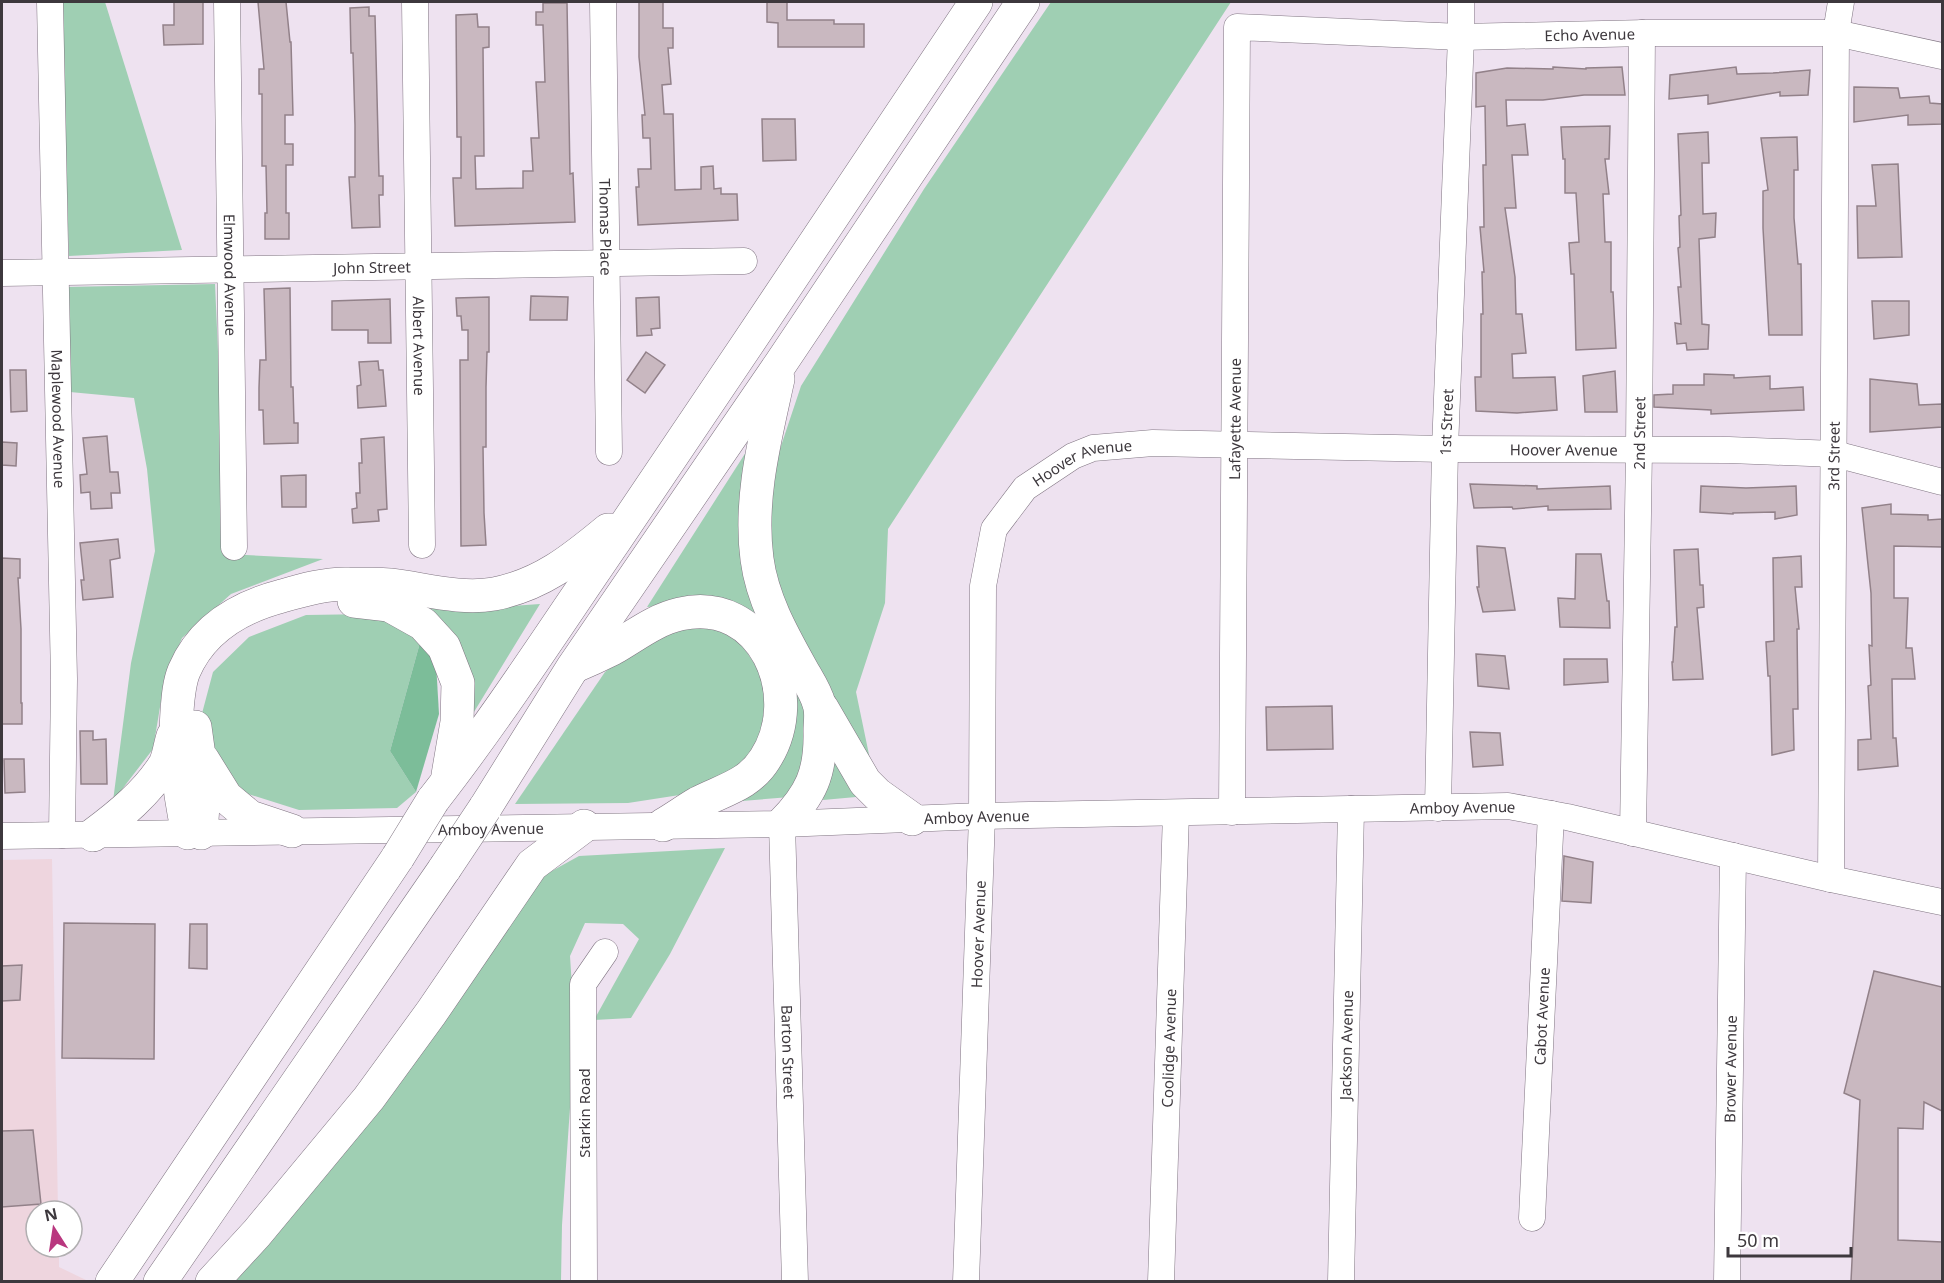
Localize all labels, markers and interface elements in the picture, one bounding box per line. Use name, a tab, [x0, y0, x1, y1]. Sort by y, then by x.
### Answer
street label: Echo Avenue	[1544, 23, 1635, 45]
street label: Thomas Place	[595, 178, 617, 276]
street label: Elmwood Avenue	[220, 214, 241, 336]
street label: John Street	[331, 256, 411, 278]
street label: Albert Avenue	[409, 296, 430, 396]
street label: Maplewood Avenue	[47, 349, 70, 489]
street label: Lafayette Avenue	[1224, 358, 1245, 480]
street label: 1st Street	[1435, 388, 1457, 456]
street label: 2nd Street	[1629, 396, 1649, 470]
street label: 3rd Street	[1823, 421, 1844, 491]
street label: Hoover Avenue	[1028, 435, 1133, 491]
street label: Hoover Avenue	[1510, 439, 1618, 460]
street label: Amboy Avenue	[1410, 796, 1517, 818]
street label: Amboy Avenue	[923, 805, 1030, 828]
street label: Amboy Avenue	[438, 818, 544, 839]
street label: Hoover Avenue	[966, 880, 990, 988]
street label: Cabot Avenue	[1529, 967, 1554, 1066]
street label: Coolidge Avenue	[1157, 988, 1180, 1108]
street label: Jackson Avenue	[1335, 990, 1357, 1102]
street label: Barton Street	[777, 1005, 800, 1100]
street label: Brower Avenue	[1719, 1015, 1741, 1123]
street label: Starkin Road	[574, 1068, 594, 1158]
north arrow	[24, 1199, 84, 1259]
text: N	[42, 1202, 60, 1226]
scale bar	[1728, 1220, 1851, 1258]
text: 50 m	[1737, 1228, 1779, 1252]

